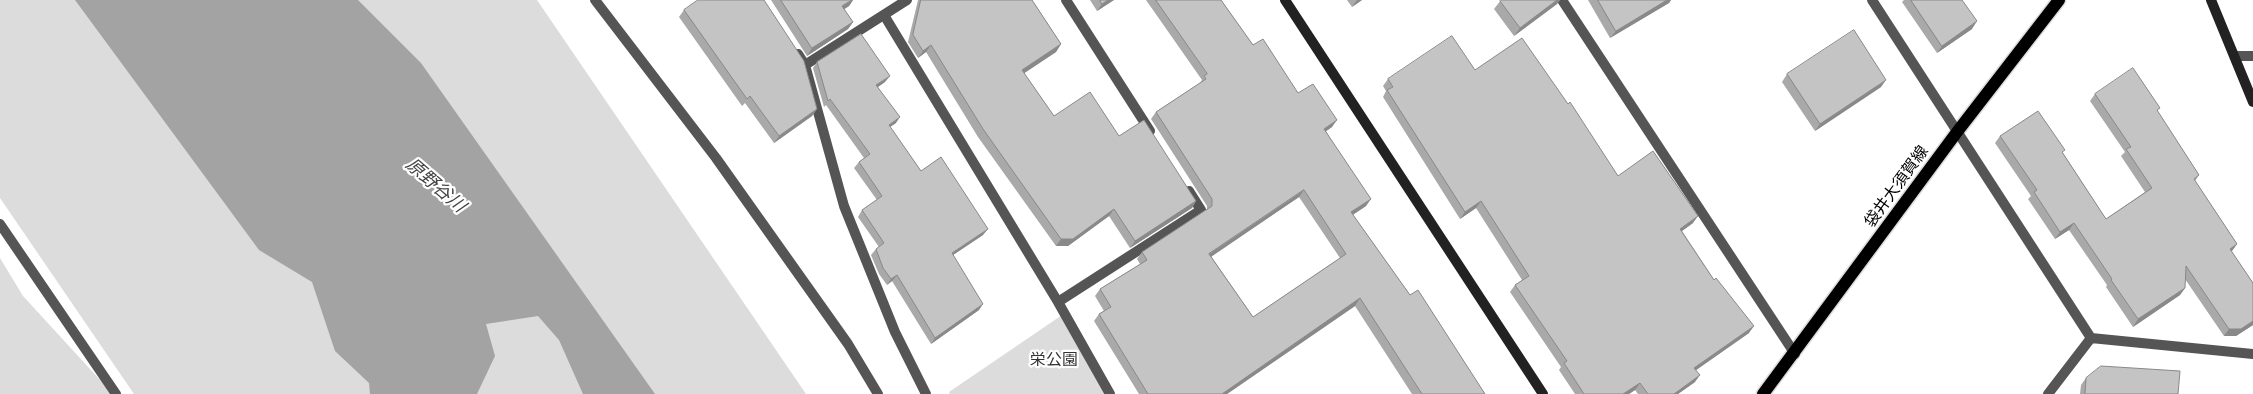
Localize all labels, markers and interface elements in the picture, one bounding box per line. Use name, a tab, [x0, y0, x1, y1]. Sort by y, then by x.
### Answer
street label: 袋井大須賀線	[1861, 143, 1933, 231]
water label: 原野谷川	[401, 154, 469, 218]
park label: 栄公園	[1030, 351, 1078, 371]

